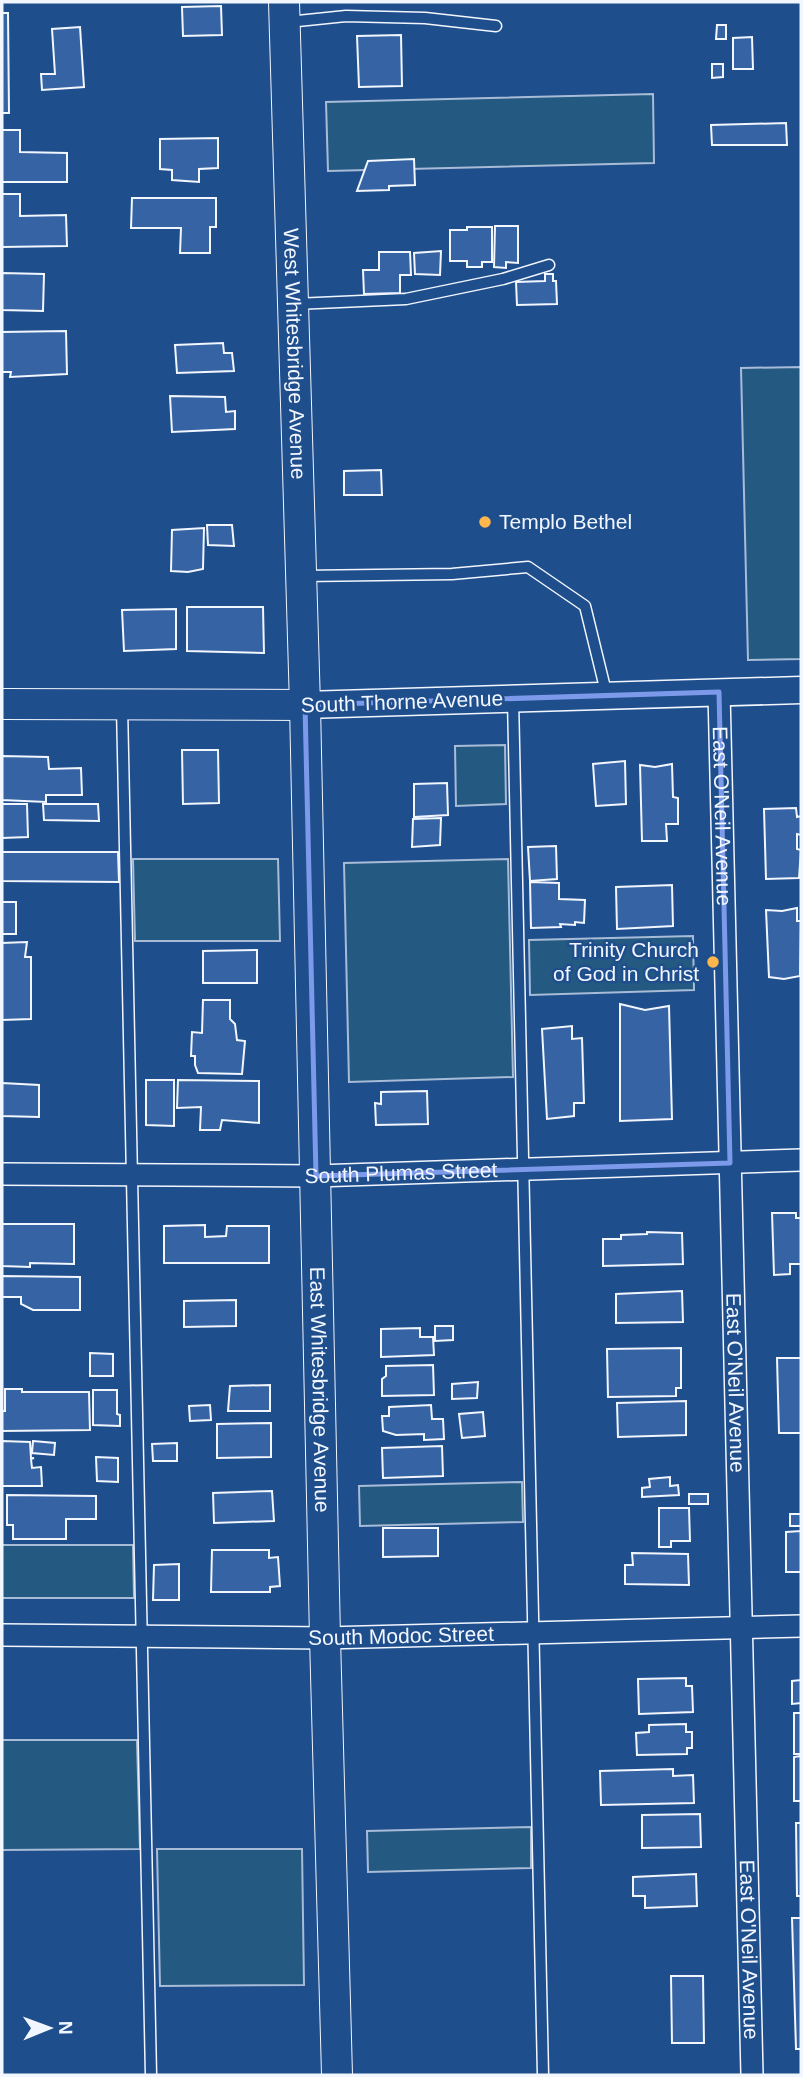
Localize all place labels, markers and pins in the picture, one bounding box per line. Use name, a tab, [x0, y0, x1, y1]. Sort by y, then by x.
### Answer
place label: Templo Bethel	[499, 510, 632, 533]
marker: Templo Bethel	[477, 514, 493, 530]
place label: Trinity Church of God in Christ	[553, 938, 699, 985]
marker: Trinity Church of God in Christ	[705, 954, 721, 970]

